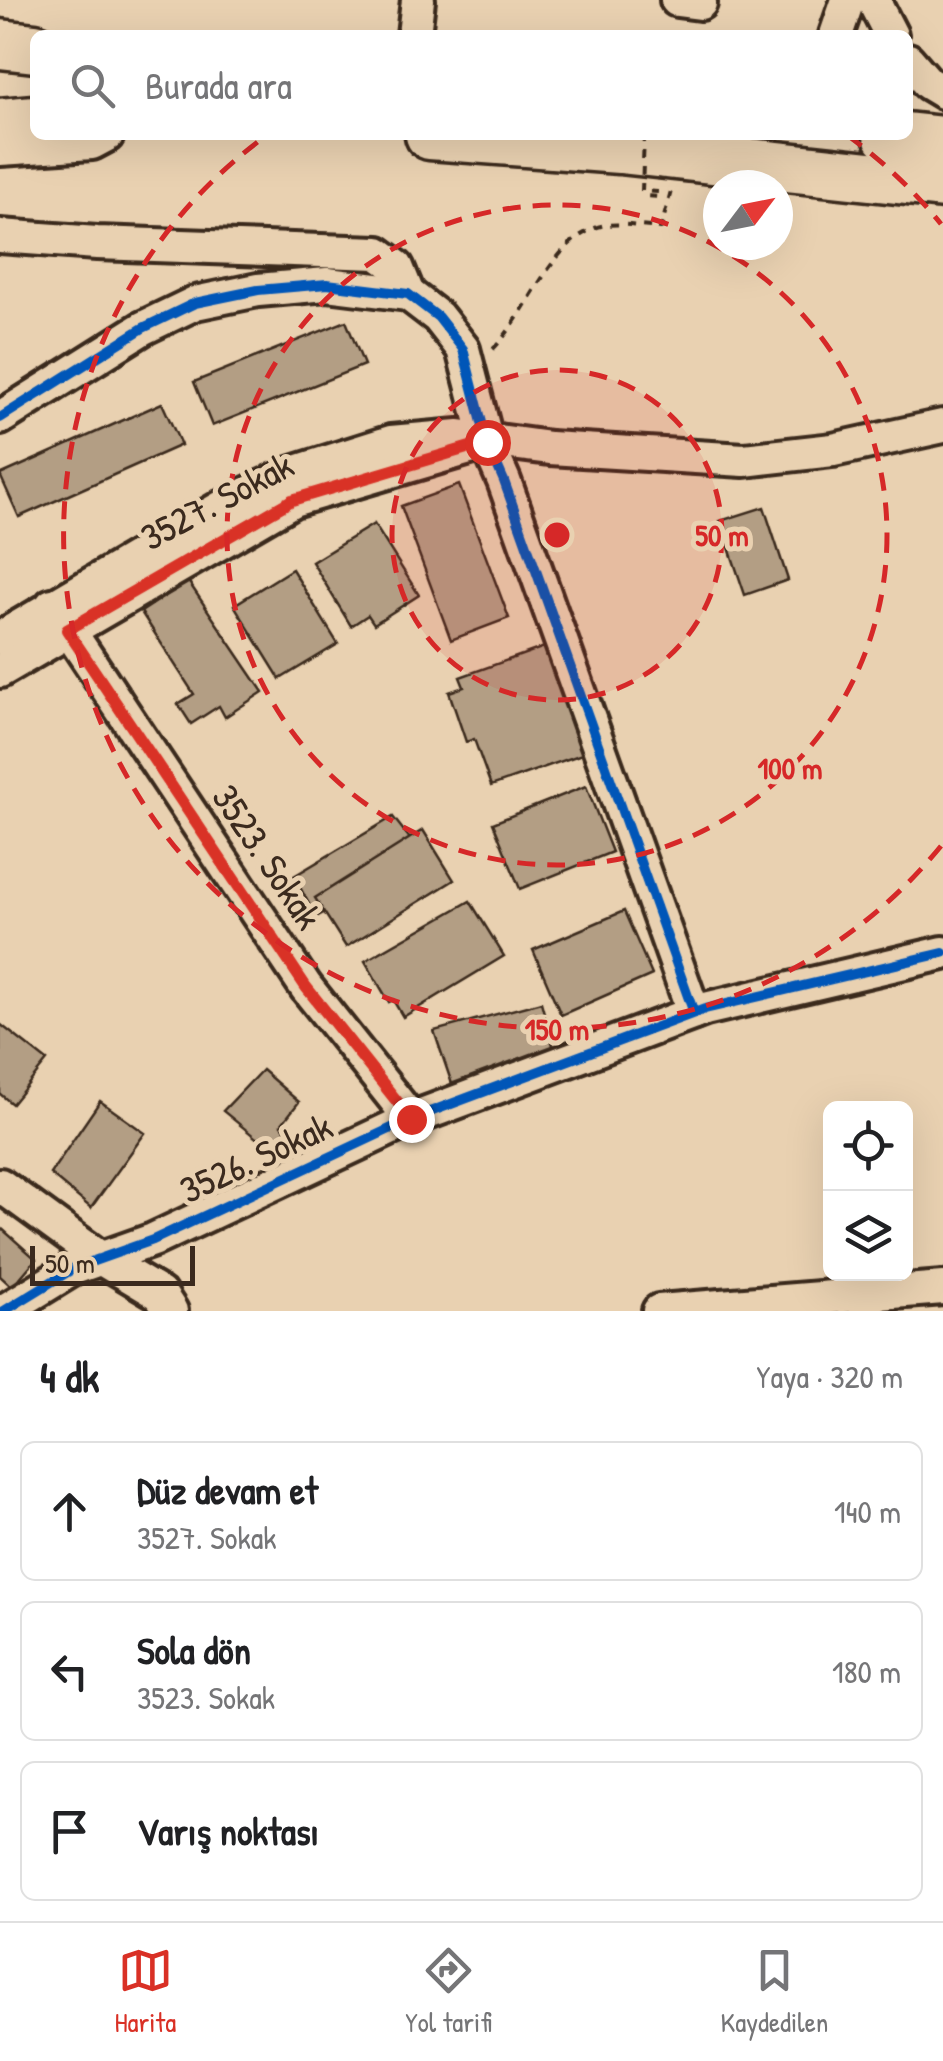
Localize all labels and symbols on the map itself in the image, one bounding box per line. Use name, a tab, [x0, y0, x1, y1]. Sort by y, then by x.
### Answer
north arrow	[703, 170, 793, 260]
route start	[465, 420, 511, 466]
street label: 3527. Sokak	[131, 438, 302, 562]
text: 50 m	[695, 515, 749, 555]
centre of rings	[539, 517, 575, 553]
text: 100 m	[757, 748, 823, 788]
street label: 3523. Sokak	[200, 774, 335, 939]
text: 150 m	[525, 1009, 589, 1049]
route end	[389, 1097, 435, 1143]
street label: 3526. Sokak	[171, 1099, 340, 1215]
scale bar	[30, 1241, 195, 1286]

